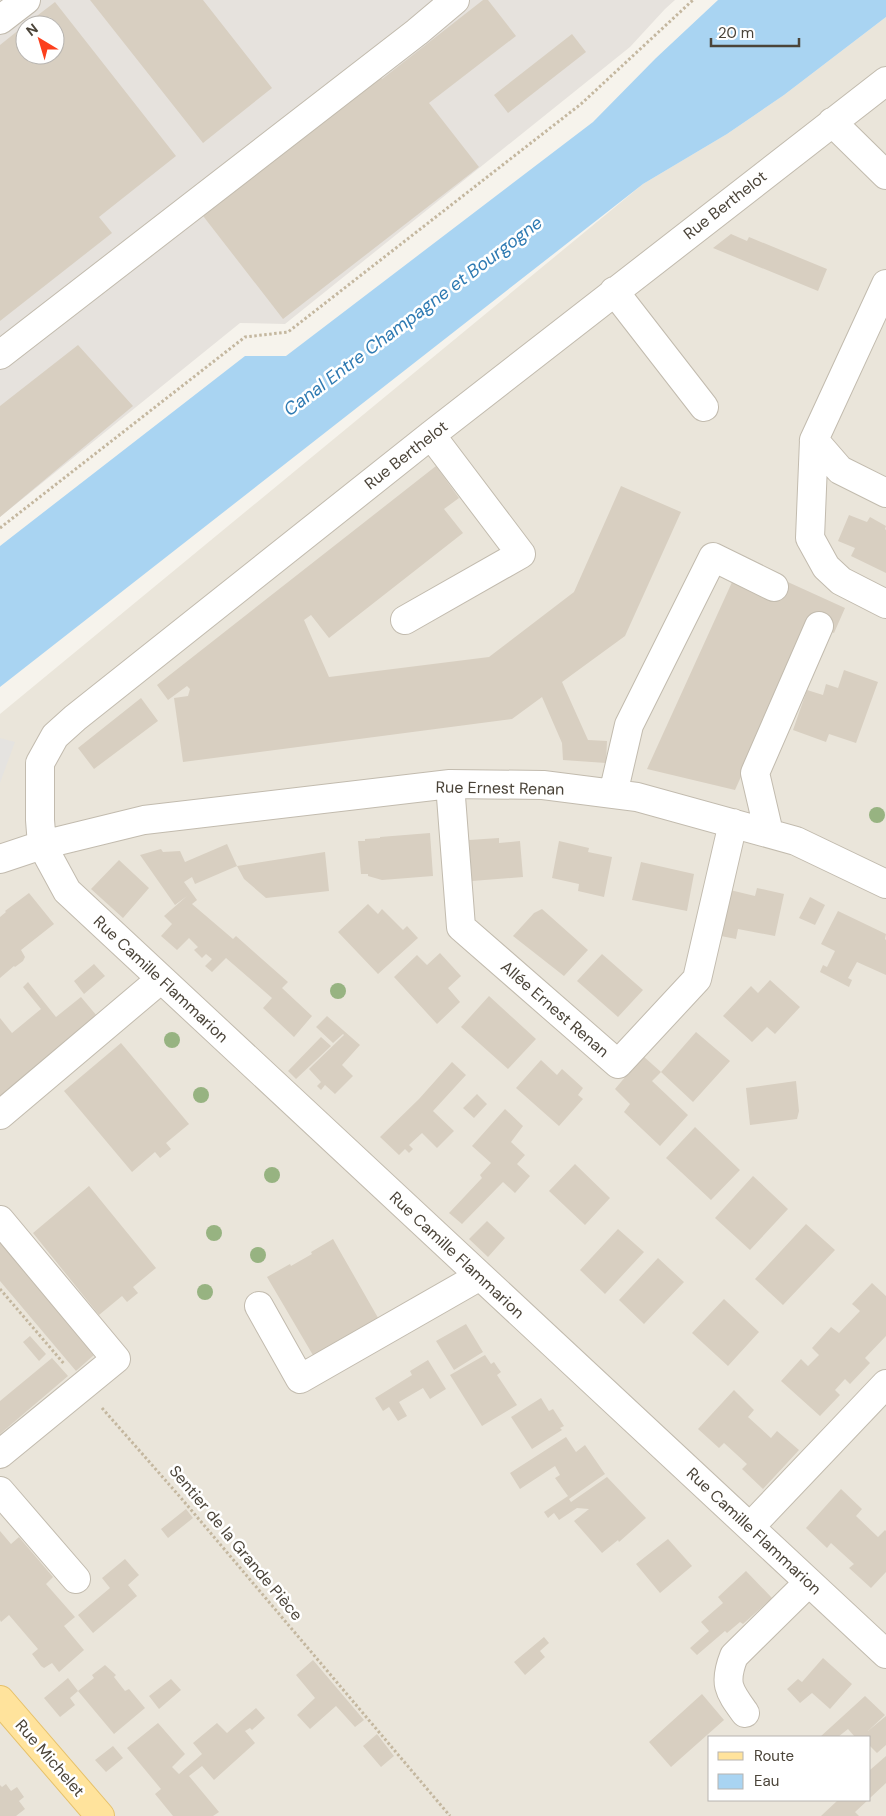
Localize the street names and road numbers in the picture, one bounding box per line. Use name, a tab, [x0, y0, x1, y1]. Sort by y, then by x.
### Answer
street label: Rue Berthelot	[679, 166, 771, 244]
street label: Rue Berthelot	[360, 416, 452, 494]
street label: Rue Ernest Renan	[436, 776, 564, 800]
street label: Rue Camille Flammarion	[89, 911, 233, 1047]
street label: Allée Ernest Renan	[496, 956, 614, 1062]
street label: Rue Camille Flammarion	[385, 1187, 529, 1323]
street label: Sentier de la Grande Pièce	[165, 1461, 307, 1625]
street label: Rue Camille Flammarion	[682, 1463, 826, 1599]
street label: Rue Michelet	[11, 1715, 89, 1801]

